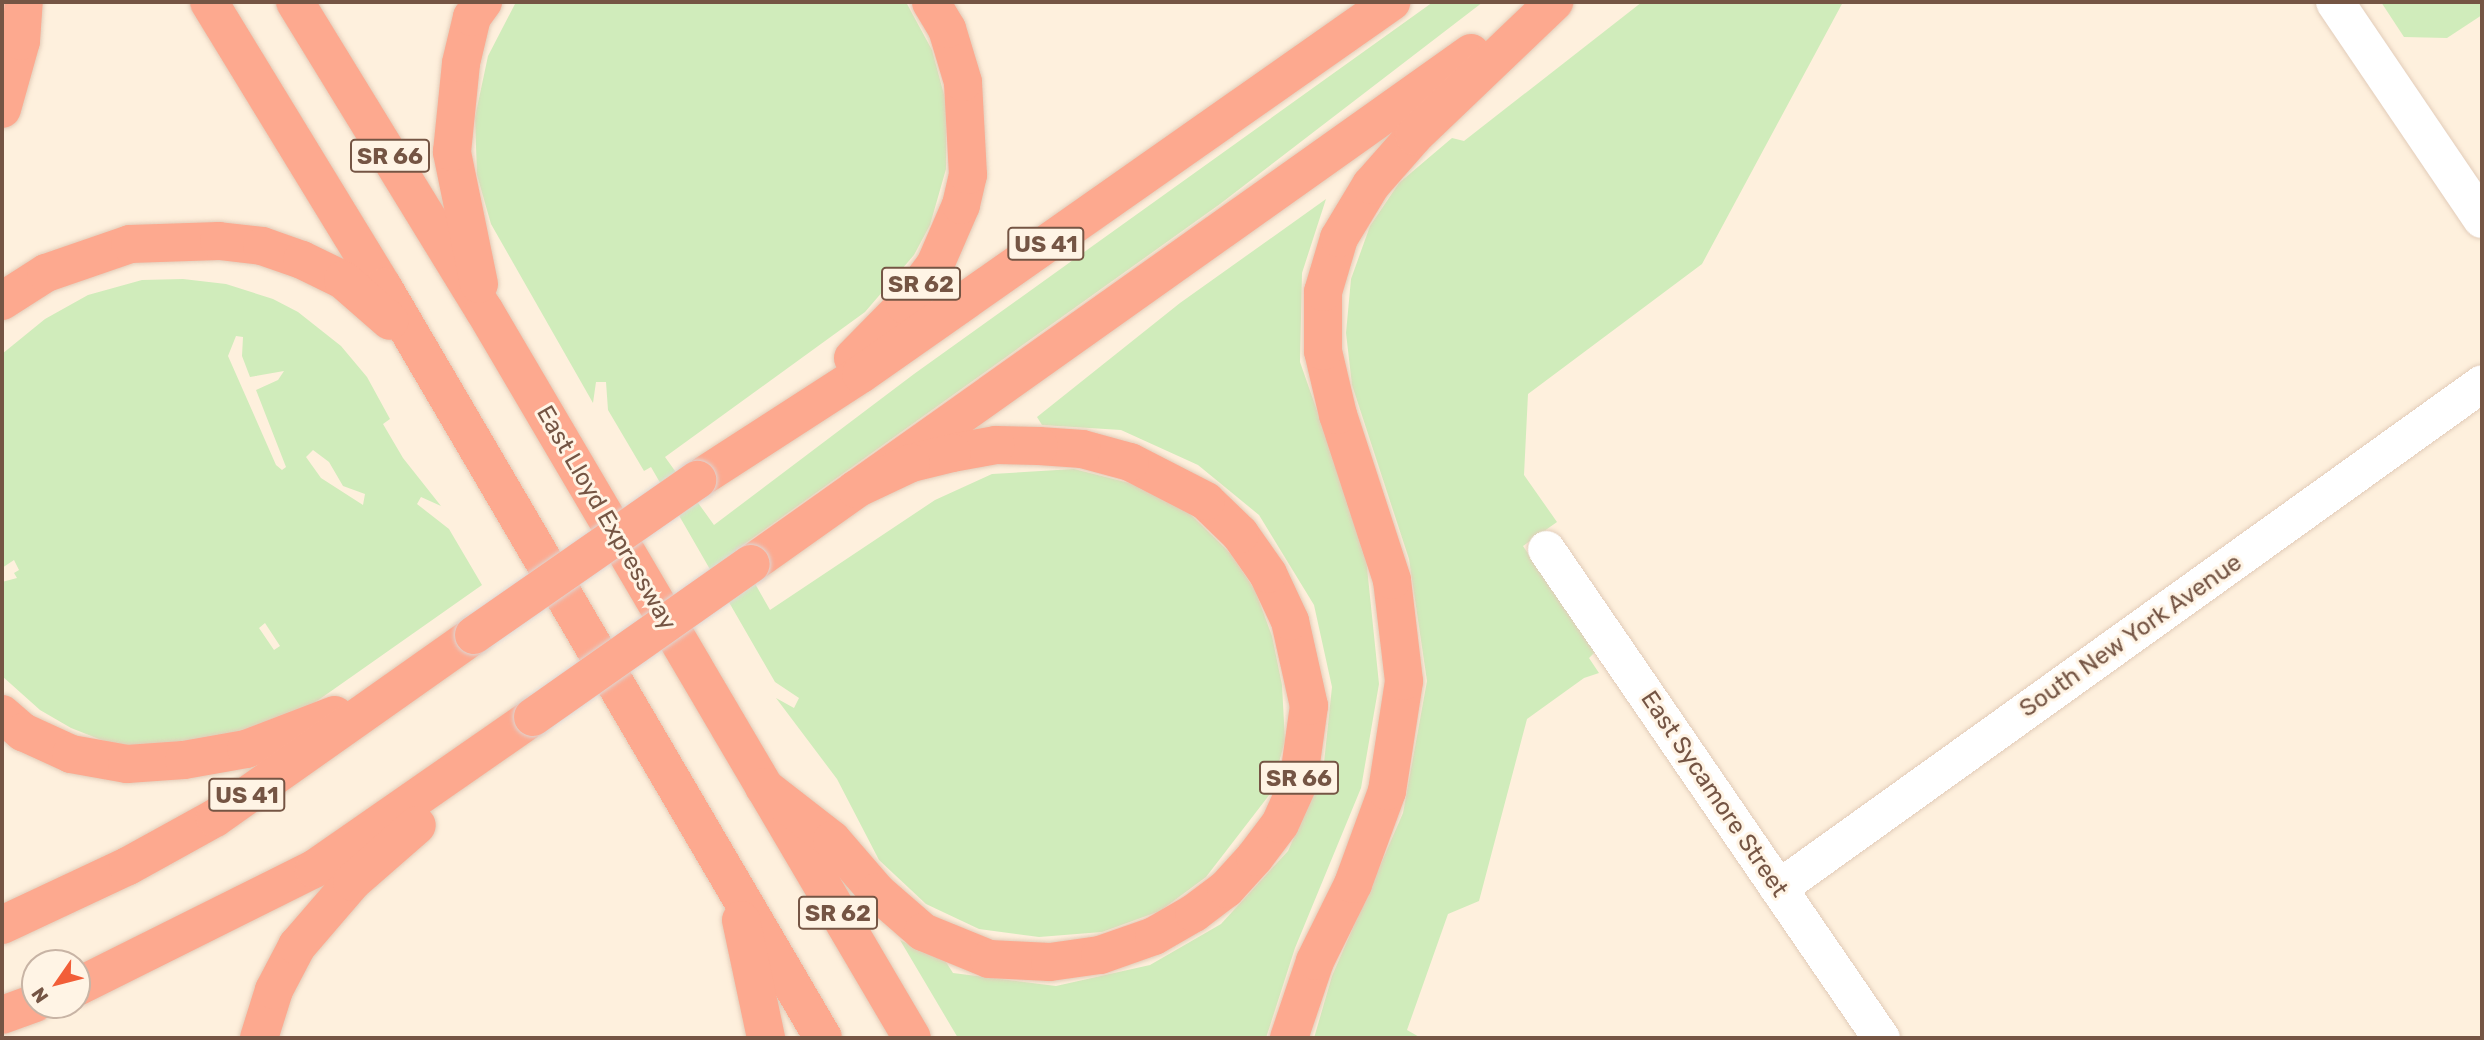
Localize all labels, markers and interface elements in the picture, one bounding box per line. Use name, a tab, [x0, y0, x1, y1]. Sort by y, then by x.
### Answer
road number: SR 66	[350, 136, 430, 176]
road number: US 41	[1006, 224, 1086, 264]
road number: SR 62	[881, 264, 961, 304]
street label: East Lloyd Expressway	[530, 401, 682, 635]
street label: South New York Avenue	[2014, 548, 2248, 724]
street label: East Sycamore Street	[1634, 686, 1794, 902]
road number: SR 66	[1259, 758, 1339, 798]
road number: US 41	[207, 776, 287, 814]
road number: SR 62	[798, 893, 878, 932]
north arrow	[21, 949, 91, 1019]
text: N	[27, 983, 53, 1007]

